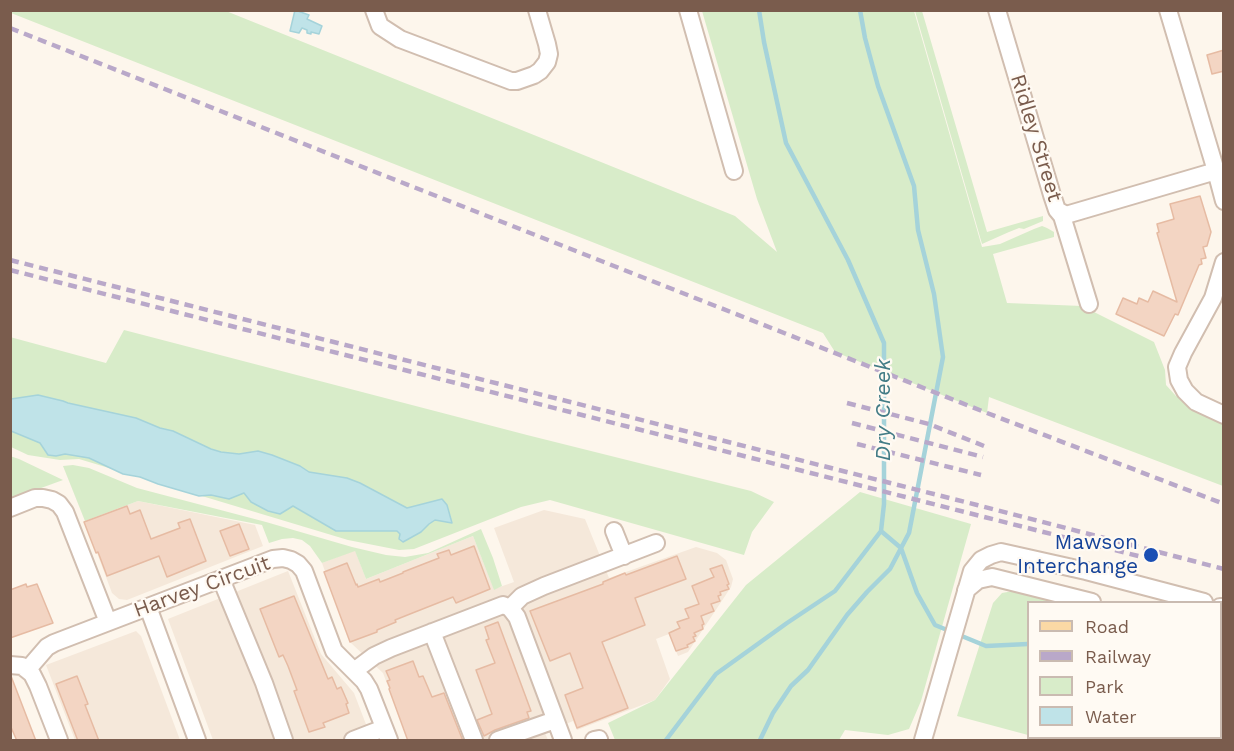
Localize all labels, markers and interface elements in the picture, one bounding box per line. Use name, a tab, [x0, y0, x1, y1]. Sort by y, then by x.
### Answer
street label: Ridley Street	[1005, 71, 1067, 205]
water label: Dry Creek	[871, 359, 897, 461]
place label: Mawson Interchange	[1017, 530, 1138, 580]
marker: Mawson Interchange	[1142, 546, 1160, 564]
street label: Harvey Circuit	[130, 551, 274, 623]
legend	[1027, 601, 1222, 739]
text: Road	[1085, 616, 1129, 637]
text: Railway	[1085, 646, 1151, 667]
text: Park	[1085, 676, 1124, 697]
text: Water	[1085, 706, 1137, 727]

